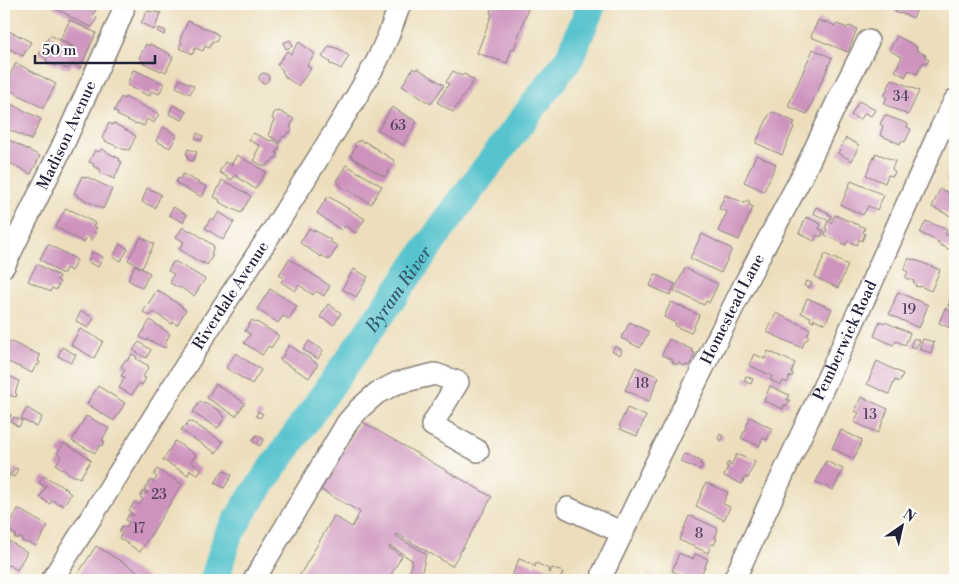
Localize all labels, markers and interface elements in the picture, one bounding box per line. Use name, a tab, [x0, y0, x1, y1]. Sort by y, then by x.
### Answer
scale bar	[35, 32, 155, 64]
text: 50 m	[42, 41, 76, 60]
street label: Madison Avenue	[33, 78, 101, 193]
house number: 34	[893, 88, 909, 106]
house number: 63	[390, 117, 406, 135]
street label: Riverdale Avenue	[188, 237, 273, 353]
water label: Byram River	[359, 241, 437, 338]
street label: Homestead Lane	[696, 250, 769, 368]
street label: Pemberwick Road	[809, 277, 881, 404]
house number: 19	[902, 301, 916, 319]
house number: 18	[635, 375, 649, 393]
house number: 13	[863, 406, 877, 424]
house number: 23	[151, 486, 167, 504]
north arrow	[876, 502, 926, 552]
text: N	[899, 505, 918, 527]
house number: 17	[133, 520, 145, 538]
house number: 8	[695, 525, 703, 543]

